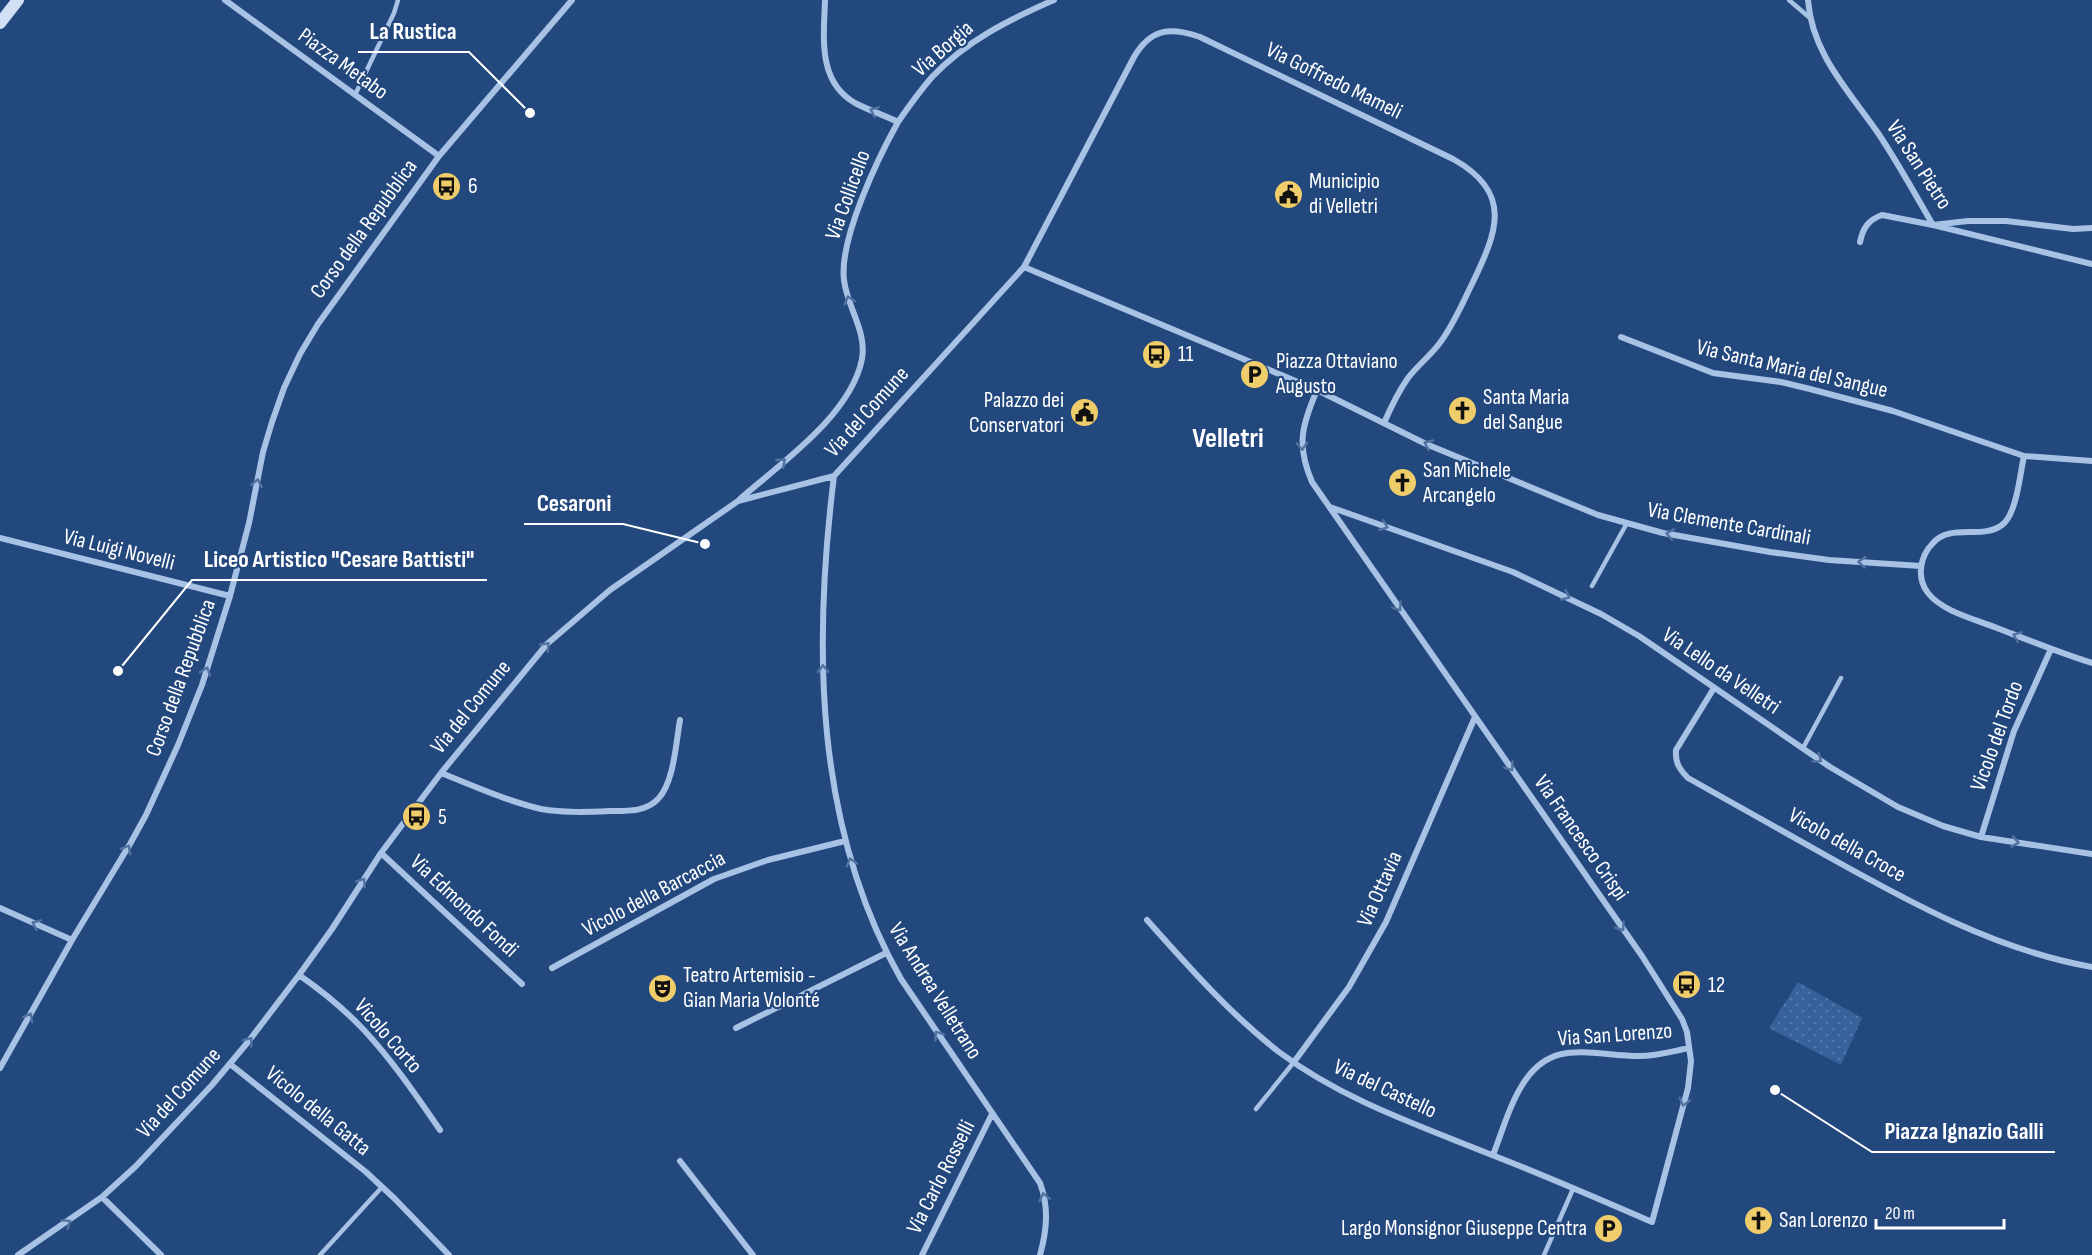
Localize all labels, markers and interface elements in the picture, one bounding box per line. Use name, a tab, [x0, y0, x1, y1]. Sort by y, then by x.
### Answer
callout: La Rustica	[358, 10, 469, 52]
street label: Via Borgia	[907, 15, 979, 83]
text: La Rustica	[369, 17, 457, 46]
street label: Piazza Metabo	[293, 22, 393, 106]
street label: Via Goffredo Mameli	[1261, 36, 1407, 126]
one-way arrow	[869, 106, 880, 118]
street label: Via San Pietro	[1880, 115, 1958, 215]
street label: Via Collicello	[819, 147, 877, 243]
street label: Corso della Repubblica	[305, 154, 423, 304]
place label: Municipio di Velletri	[1309, 168, 1380, 220]
bus stop icon: 6	[431, 170, 463, 202]
place label: 6	[468, 173, 478, 200]
public building icon: Municipio di Velletri	[1272, 178, 1304, 210]
one-way arrow	[843, 295, 856, 306]
street label: Via Santa Maria del Sangue	[1694, 334, 1890, 404]
bus stop icon: 11	[1141, 338, 1173, 370]
place label: 11	[1178, 341, 1194, 368]
place label: Piazza Ottaviano Augusto	[1275, 348, 1398, 400]
parking icon: Piazza Ottaviano Augusto	[1239, 358, 1271, 390]
street label: Via del Comune	[819, 361, 915, 463]
place label: Santa Maria del Sangue	[1483, 384, 1569, 436]
place label: Palazzo dei Conservatori	[969, 387, 1064, 439]
church icon: Santa Maria del Sangue	[1446, 394, 1478, 426]
public building icon: Palazzo dei Conservatori	[1069, 397, 1101, 429]
district label: Velletri	[1192, 422, 1264, 455]
one-way arrow	[1424, 440, 1435, 452]
one-way arrow	[1296, 441, 1309, 450]
place label: San Michele Arcangelo	[1422, 457, 1511, 509]
one-way arrow	[775, 459, 786, 470]
church icon: San Michele Arcangelo	[1386, 467, 1418, 499]
one-way arrow	[250, 478, 263, 488]
callout: Cesaroni	[524, 482, 623, 524]
text: Cesaroni	[537, 489, 611, 518]
street label: Via Clemente Cardinali	[1645, 496, 1813, 552]
one-way arrow	[1378, 519, 1389, 532]
street label: Via Luigi Novelli	[60, 523, 178, 577]
one-way arrow	[1665, 528, 1675, 541]
callout: Liceo Artistico "Cesare Battisti"	[192, 538, 487, 580]
text: Liceo Artistico "Cesare Battisti"	[204, 545, 474, 574]
one-way arrow	[1858, 556, 1867, 569]
one-way arrow	[1560, 589, 1571, 601]
street label: Corso della Repubblica	[140, 596, 222, 760]
one-way arrow	[1391, 600, 1402, 611]
street label: Via Lello da Velletri	[1657, 622, 1785, 720]
one-way arrow	[2013, 630, 2023, 643]
one-way arrow	[539, 642, 550, 652]
street label: Via del Comune	[425, 655, 517, 759]
one-way arrow	[817, 665, 829, 674]
one-way arrow	[199, 666, 212, 677]
street label: Vicolo del Tordo	[1965, 677, 2029, 795]
one-way arrow	[1811, 752, 1822, 763]
one-way arrow	[1503, 760, 1514, 771]
street label: Via Francesco Crispi	[1528, 770, 1634, 906]
bus stop icon: 5	[401, 801, 433, 833]
street label: Vicolo della Croce	[1784, 802, 1910, 888]
place label: 5	[438, 804, 447, 831]
one-way arrow	[2009, 835, 2019, 848]
one-way arrow	[120, 845, 131, 855]
street label: Vicolo della Barcaccia	[578, 845, 730, 943]
street label: Via Ottavia	[1351, 847, 1409, 931]
street label: Via Edmondo Fondi	[404, 849, 524, 963]
one-way arrow	[845, 857, 858, 867]
one-way arrow	[354, 878, 365, 889]
street label: Via Andrea Velletrano	[882, 918, 988, 1064]
one-way arrow	[32, 919, 43, 931]
one-way arrow	[1614, 920, 1625, 931]
place label: Teatro Artemisio - Gian Maria Volonté	[683, 962, 820, 1014]
bus stop icon: 12	[1671, 969, 1703, 1001]
theatre icon: Teatro Artemisio - Gian Maria Volonté	[646, 972, 678, 1004]
place label: 12	[1708, 972, 1725, 999]
street label: Vicolo Corto	[348, 993, 428, 1079]
one-way arrow	[22, 1013, 33, 1023]
street label: Via San Lorenzo	[1557, 1018, 1673, 1052]
one-way arrow	[934, 1031, 945, 1042]
one-way arrow	[241, 1037, 252, 1048]
street label: Via del Comune	[131, 1042, 227, 1144]
street label: Via del Castello	[1329, 1053, 1441, 1125]
street label: Vicolo della Gatta	[260, 1060, 376, 1162]
one-way arrow	[1679, 1096, 1691, 1107]
callout: Piazza Ignazio Galli	[1872, 1110, 2055, 1152]
street label: Via Carlo Rosselli	[901, 1116, 981, 1238]
text: Piazza Ignazio Galli	[1884, 1117, 2044, 1146]
scale bar	[1876, 1192, 2004, 1230]
one-way arrow	[1038, 1193, 1051, 1203]
text: 20 m	[1885, 1203, 1915, 1224]
church icon: San Lorenzo	[1742, 1204, 1774, 1236]
place label: San Lorenzo	[1779, 1207, 1868, 1234]
parking icon: Largo Monsignor Giuseppe Centra	[1592, 1212, 1624, 1244]
place label: Largo Monsignor Giuseppe Centra	[1341, 1215, 1587, 1242]
one-way arrow	[60, 1219, 71, 1230]

